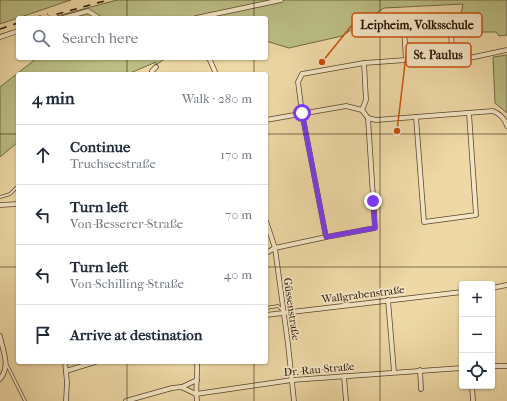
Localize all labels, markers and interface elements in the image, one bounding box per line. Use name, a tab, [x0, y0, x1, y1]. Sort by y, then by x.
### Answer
callout: Leipheim, Volksschule	[352, 13, 482, 37]
search box	[16, 16, 268, 60]
text: Leipheim, Volksschule	[360, 18, 474, 33]
icon: search	[30, 27, 52, 49]
text: Search here	[62, 29, 138, 47]
callout: St. Paulus	[406, 43, 471, 67]
text: St. Paulus	[413, 48, 463, 62]
text: 4 min	[32, 88, 75, 108]
text: Walk · 280 m	[182, 91, 252, 106]
route start	[293, 104, 311, 122]
text: Continue	[70, 138, 130, 156]
icon: ahead	[32, 144, 54, 166]
text: 170 m	[220, 147, 252, 162]
text: Truchseestraße	[70, 156, 156, 171]
route end	[364, 192, 382, 210]
text: Turn left	[70, 198, 128, 216]
icon: left	[32, 204, 54, 226]
text: 70 m	[225, 207, 252, 222]
text: Von-Besserer-Straße	[70, 216, 183, 231]
text: Turn left	[70, 258, 128, 276]
icon: left	[32, 264, 54, 286]
text: 40 m	[224, 267, 252, 282]
text: Von-Schilling-Straße	[70, 276, 184, 291]
street label: Güssenstraße	[281, 277, 302, 342]
map controls	[459, 281, 495, 389]
button: +	[459, 281, 495, 317]
street label: Wallgrabenstraße	[320, 283, 406, 306]
button: −	[459, 317, 495, 353]
icon: arrive	[32, 324, 54, 346]
text: Arrive at destination	[70, 326, 202, 344]
button: locate	[459, 353, 495, 389]
street label: Dr.-Rau-Straße	[283, 360, 355, 379]

